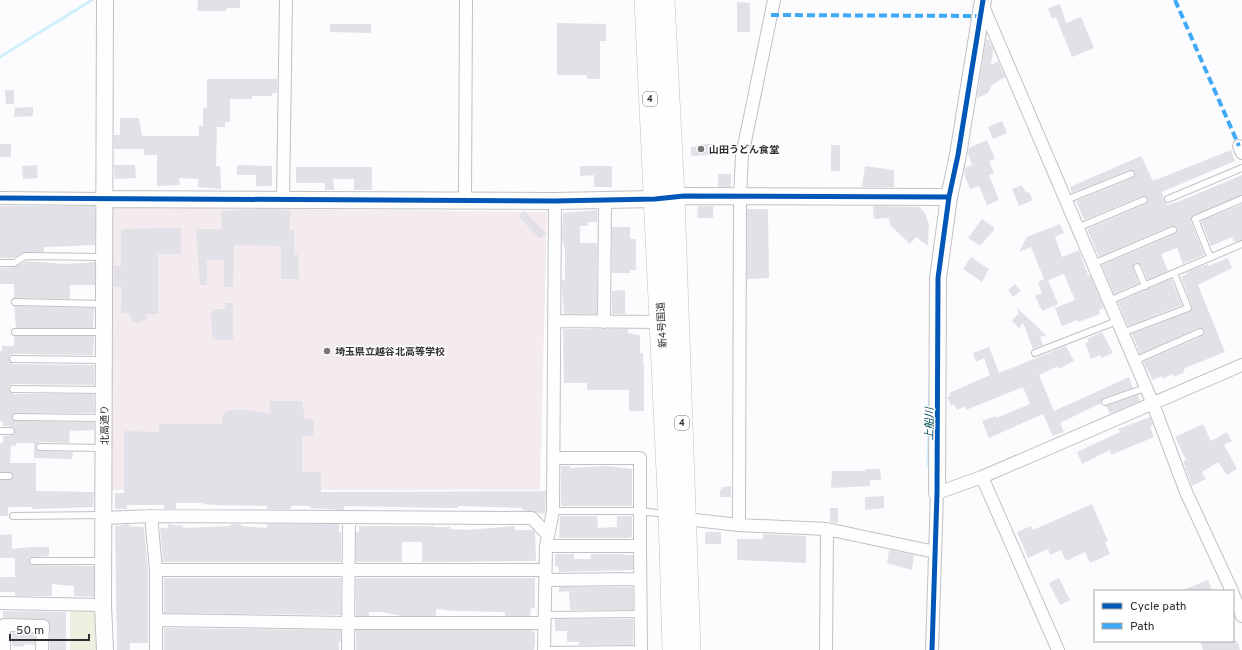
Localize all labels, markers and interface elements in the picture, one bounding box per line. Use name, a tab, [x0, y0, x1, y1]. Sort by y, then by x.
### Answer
road number: 4	[643, 92, 657, 106]
marker: 山田うどん食堂	[696, 144, 706, 154]
place label: 山田うどん食堂	[709, 144, 779, 157]
street label: 新4号国道	[655, 302, 670, 348]
marker: 埼玉県立越谷北高等学校	[322, 346, 332, 356]
place label: 埼玉県立越谷北高等学校	[335, 346, 445, 359]
street label: 北高通り	[99, 405, 112, 445]
water label: 上船川	[923, 406, 937, 441]
road number: 4	[675, 416, 689, 430]
legend	[1094, 590, 1234, 642]
text: Cycle path	[1130, 599, 1187, 615]
scale bar	[10, 616, 89, 642]
text: Path	[1130, 619, 1155, 635]
text: 50 m	[16, 623, 44, 639]

